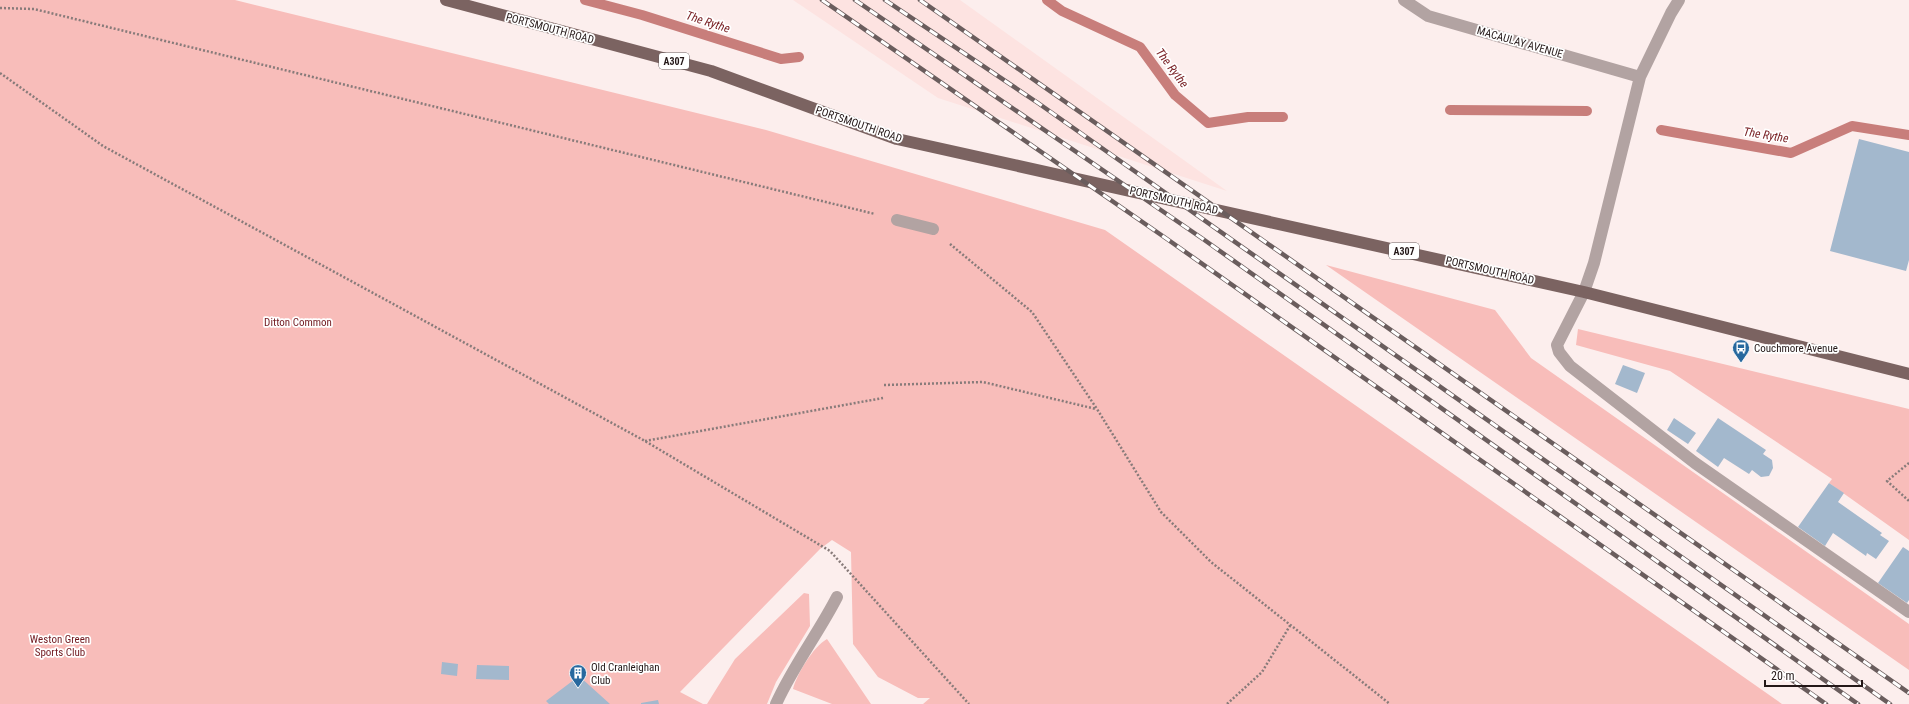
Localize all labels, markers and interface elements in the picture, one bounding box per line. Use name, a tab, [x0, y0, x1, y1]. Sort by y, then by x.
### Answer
water label: The Rythe	[684, 8, 732, 36]
street label: PORTSMOUTH ROAD	[504, 10, 595, 46]
street label: MACAULAY AVENUE	[1475, 24, 1565, 61]
water label: The Rythe	[1153, 46, 1192, 91]
road number: A307	[659, 53, 689, 69]
street label: PORTSMOUTH ROAD	[814, 104, 904, 145]
water label: The Rythe	[1742, 125, 1790, 146]
street label: PORTSMOUTH ROAD	[1128, 184, 1219, 217]
road number: A307	[1389, 243, 1419, 259]
street label: PORTSMOUTH ROAD	[1444, 254, 1535, 287]
park label: Ditton Common	[264, 316, 332, 329]
bus stop icon: Couchmore Avenue	[1731, 338, 1751, 363]
place label: Couchmore Avenue	[1754, 342, 1838, 355]
park label: Weston Green Sports Club	[30, 633, 90, 659]
place label: Old Cranleighan Club	[591, 661, 660, 687]
scale bar	[1765, 662, 1862, 688]
building icon: Old Cranleighan Club	[568, 663, 588, 688]
text: 20 m	[1771, 669, 1795, 683]

